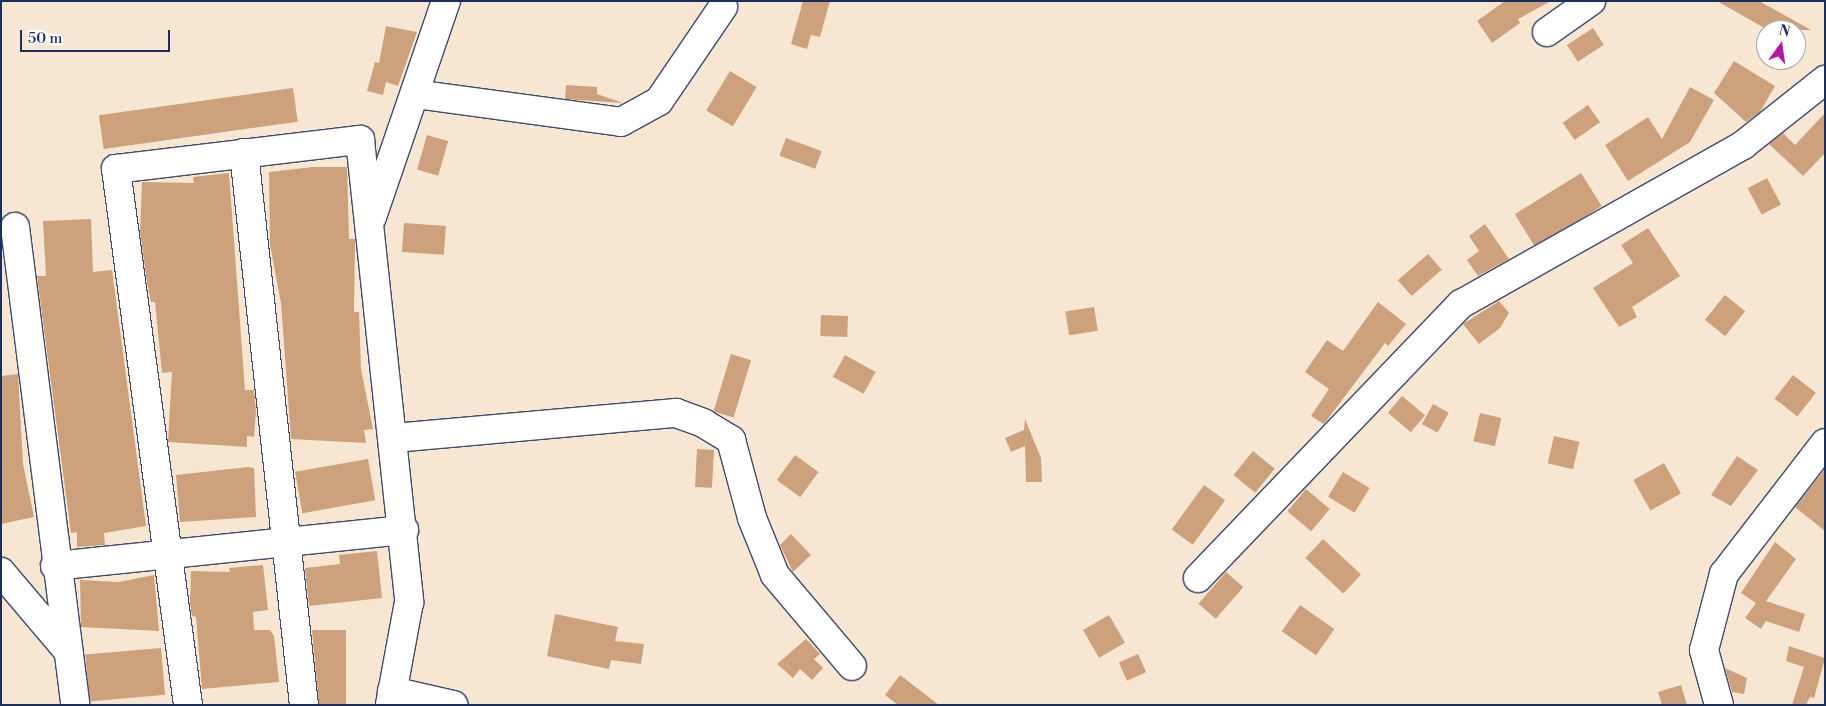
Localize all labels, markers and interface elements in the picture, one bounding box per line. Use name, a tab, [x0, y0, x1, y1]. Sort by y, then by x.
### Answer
scale bar	[22, 20, 172, 52]
north arrow	[1756, 20, 1806, 70]
text: N	[1777, 21, 1792, 41]
text: 50 m	[28, 29, 62, 48]

